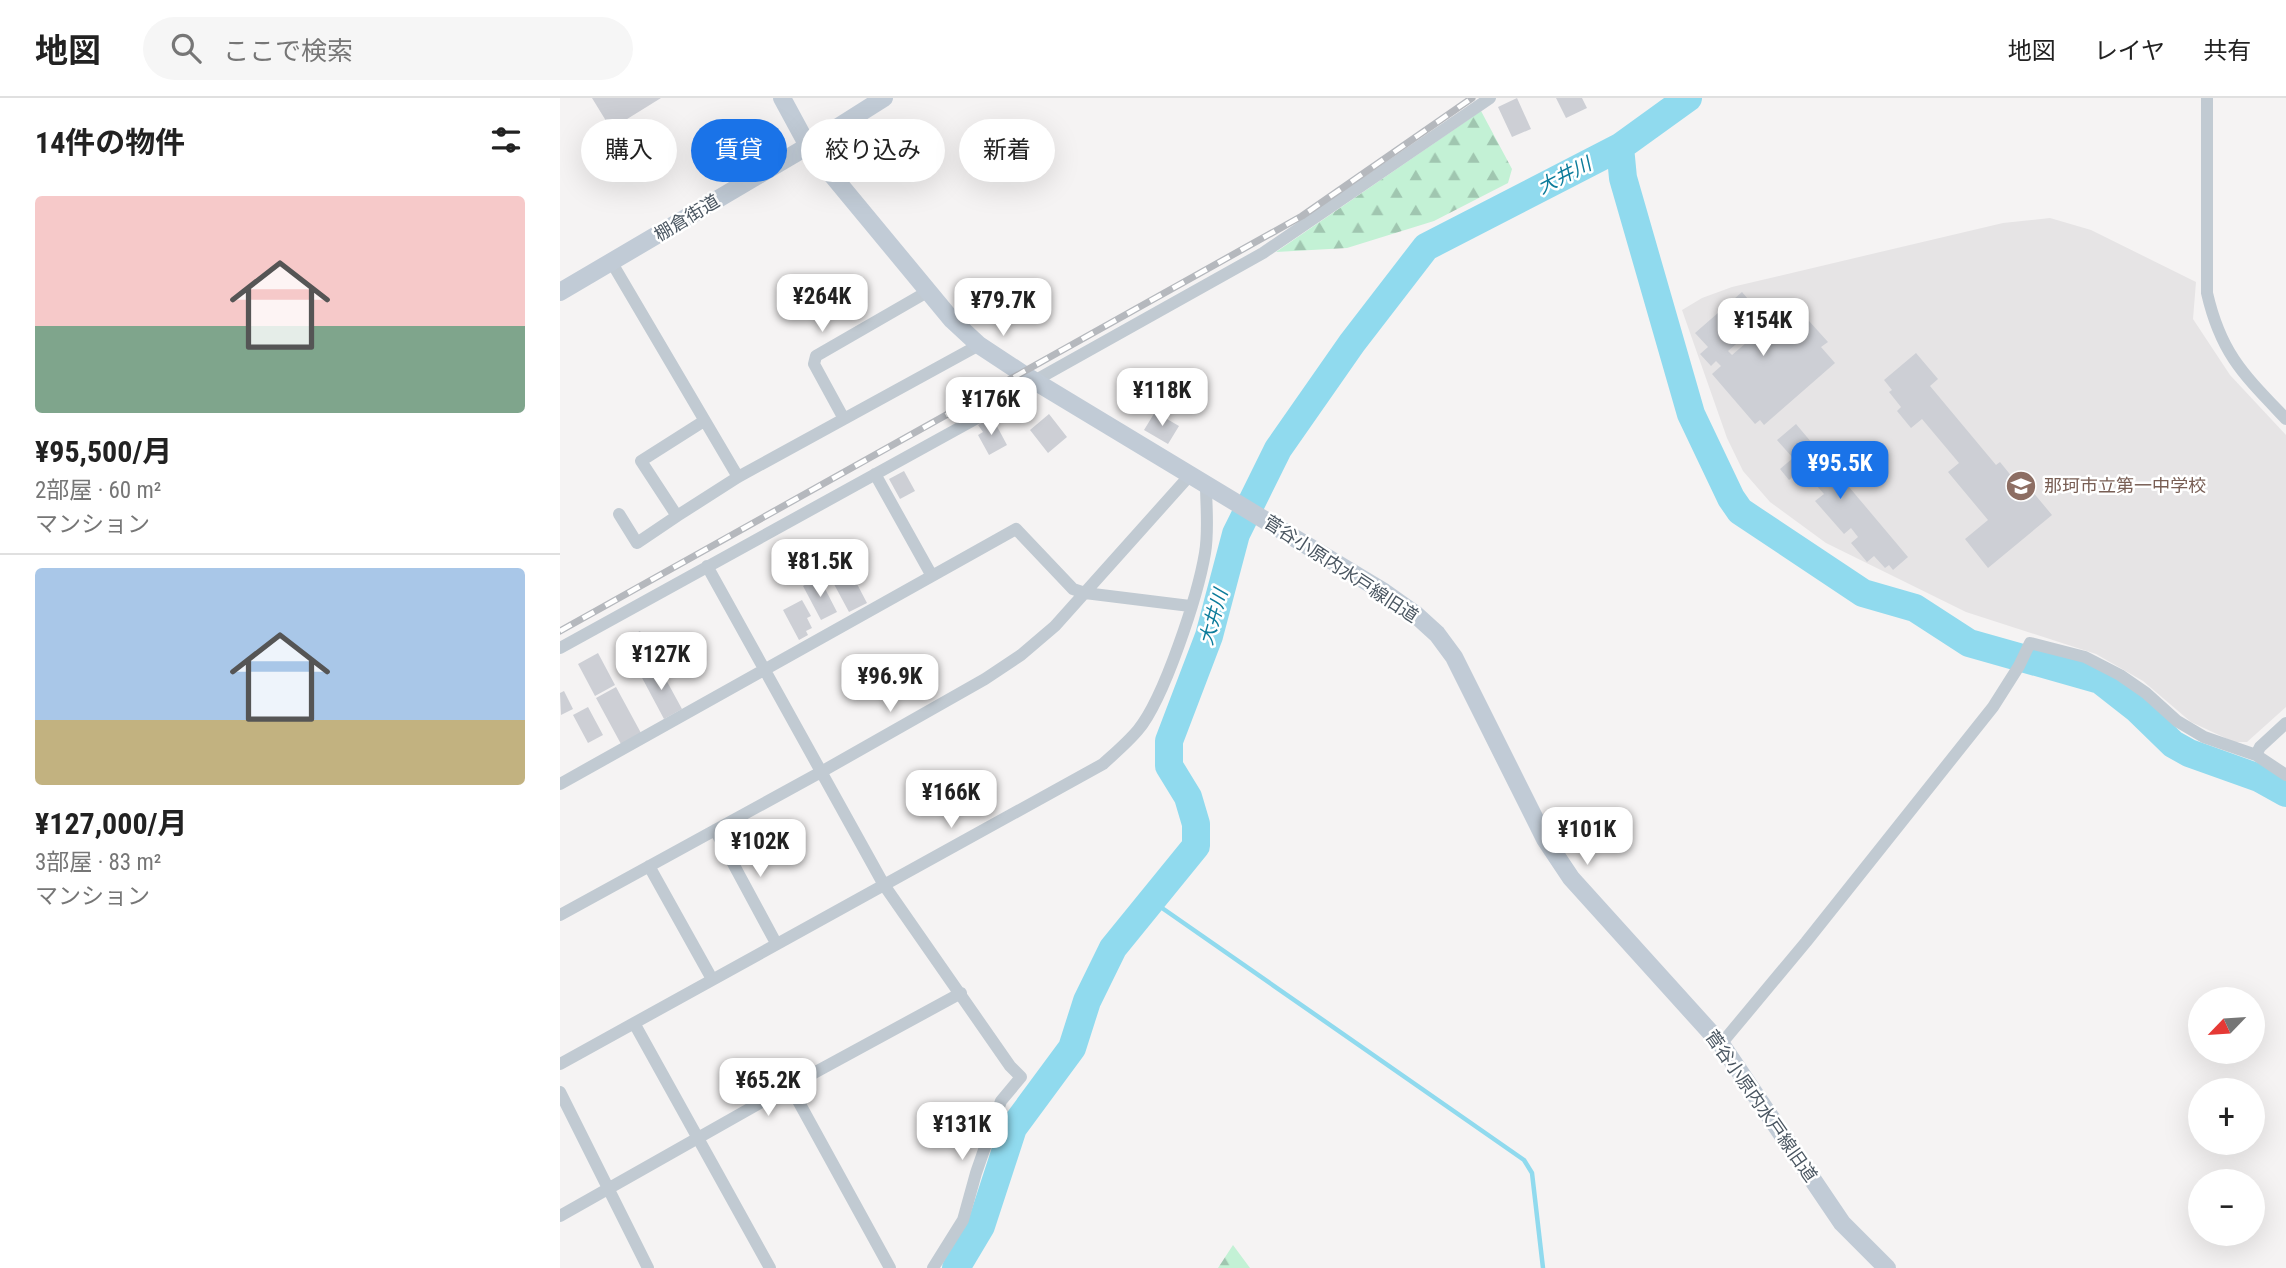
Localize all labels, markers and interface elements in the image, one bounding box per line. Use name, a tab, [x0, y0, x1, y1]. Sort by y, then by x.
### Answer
search box	[143, 17, 633, 80]
icon: search	[167, 29, 205, 67]
text: 地図	[35, 31, 101, 70]
text: ここで検索	[223, 36, 353, 66]
text: 地図	[2008, 37, 2056, 65]
text: レイヤ	[2094, 37, 2165, 65]
text: 共有	[2203, 37, 2251, 65]
chip: 購入	[581, 119, 677, 182]
chip: 賃貸	[691, 119, 787, 182]
chip: 絞り込み	[801, 119, 945, 182]
chip: 新着	[959, 119, 1055, 182]
icon: filters	[487, 121, 525, 159]
text: 14件の物件	[35, 125, 185, 160]
water label: 大井川	[1534, 151, 1597, 199]
street label: 棚倉街道	[650, 190, 723, 245]
icon: home	[217, 242, 343, 368]
pin: ¥264K	[773, 274, 871, 334]
pin: ¥79.7K	[946, 278, 1060, 338]
text: ¥264K	[793, 283, 851, 310]
text: ¥79.7K	[970, 287, 1036, 314]
pin: ¥154K	[1714, 299, 1812, 358]
text: ¥154K	[1734, 307, 1792, 334]
pin: ¥118K	[1113, 368, 1211, 428]
text: ¥118K	[1133, 377, 1191, 404]
pin: ¥176K	[942, 378, 1040, 437]
text: ¥176K	[962, 386, 1020, 413]
text: ¥95,500/月	[35, 434, 172, 469]
pin: ¥95.5K	[1783, 442, 1897, 501]
text: ¥95.5K	[1807, 450, 1873, 477]
school or university icon: 那珂市立第一中学校	[2004, 469, 2038, 503]
place label: 那珂市立第一中学校	[2044, 475, 2206, 496]
text: 2部屋 · 60 m²	[35, 477, 161, 504]
text: マンション	[35, 511, 150, 538]
street label: 菅谷小原内水戸線旧道	[1260, 511, 1422, 626]
pin: ¥81.5K	[763, 540, 877, 599]
text: ¥81.5K	[787, 548, 853, 575]
water label: 大井川	[1195, 585, 1233, 648]
icon: home	[217, 614, 343, 740]
pin: ¥127K	[612, 632, 710, 692]
text: ¥127K	[632, 641, 690, 668]
pin: ¥96.9K	[833, 654, 947, 714]
text: ¥96.9K	[857, 663, 923, 690]
pin: ¥166K	[902, 770, 1000, 830]
text: ¥166K	[922, 779, 980, 806]
text: ¥127,000/月	[35, 806, 188, 841]
pin: ¥101K	[1538, 808, 1636, 867]
text: ¥101K	[1558, 816, 1616, 843]
pin: ¥102K	[711, 820, 809, 879]
text: ¥102K	[731, 828, 789, 855]
text: 3部屋 · 83 m²	[35, 849, 161, 876]
text: マンション	[35, 883, 150, 910]
north arrow	[2188, 987, 2264, 1064]
map controls	[2188, 987, 2265, 1246]
street label: 菅谷小原内水戸線旧道	[1701, 1026, 1822, 1185]
pin: ¥65.2K	[711, 1058, 825, 1118]
text: ¥65.2K	[735, 1067, 801, 1094]
button: +	[2188, 1078, 2265, 1155]
pin: ¥131K	[913, 1102, 1011, 1162]
text: ¥131K	[933, 1111, 991, 1138]
button: −	[2188, 1169, 2265, 1246]

